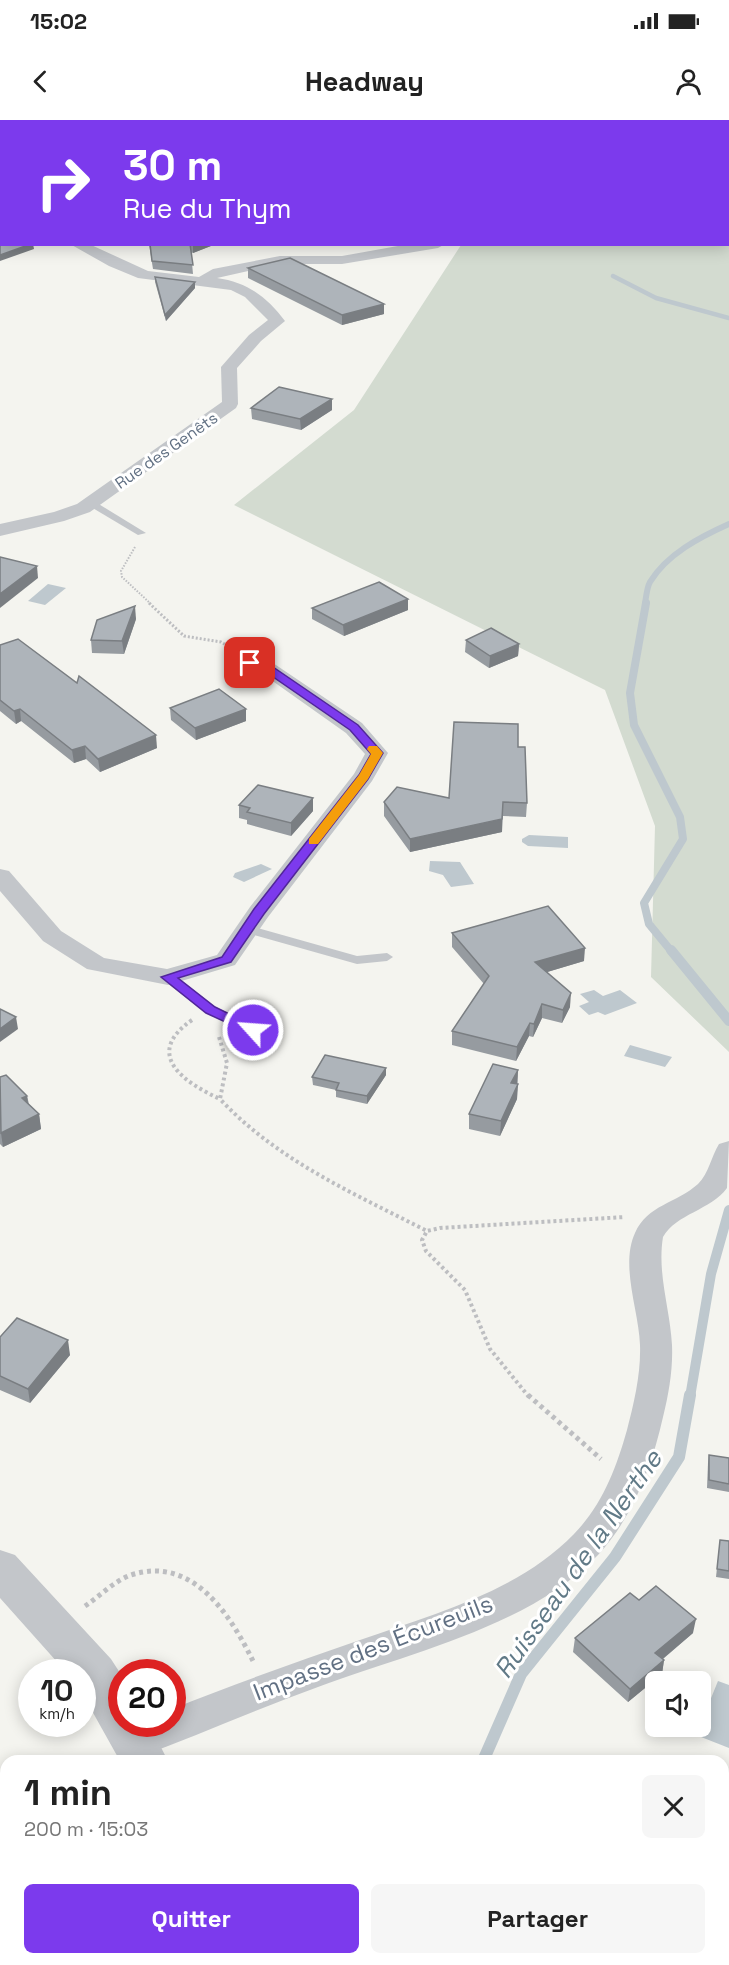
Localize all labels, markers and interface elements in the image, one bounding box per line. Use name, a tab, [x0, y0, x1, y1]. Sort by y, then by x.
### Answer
text: 15:02	[30, 7, 87, 35]
text: Headway	[305, 64, 424, 99]
icon: back	[24, 65, 57, 98]
icon: person	[672, 65, 705, 98]
text: 30 m	[123, 139, 222, 192]
icon: right	[24, 144, 102, 222]
text: Rue du Thym	[123, 191, 292, 226]
street label: Rue des Genêts	[111, 407, 222, 494]
pin	[224, 637, 275, 688]
icon: arrive	[233, 646, 266, 679]
position arrow	[221, 998, 285, 1062]
water label: Ruisseau de la Nerthe	[486, 1442, 671, 1685]
street label: Impasse des Écureuils	[249, 1587, 497, 1708]
speed limit sign: 20	[108, 1659, 186, 1737]
text: 10	[41, 1671, 74, 1710]
map controls	[645, 1671, 711, 1737]
button: sound	[645, 1671, 711, 1737]
text: km/h	[39, 1704, 75, 1723]
text: 1 min	[24, 1770, 112, 1816]
button: close	[642, 1775, 705, 1838]
text: 200 m · 15:03	[24, 1816, 148, 1842]
button: Quitter	[24, 1884, 359, 1953]
button: Partager	[371, 1884, 705, 1953]

